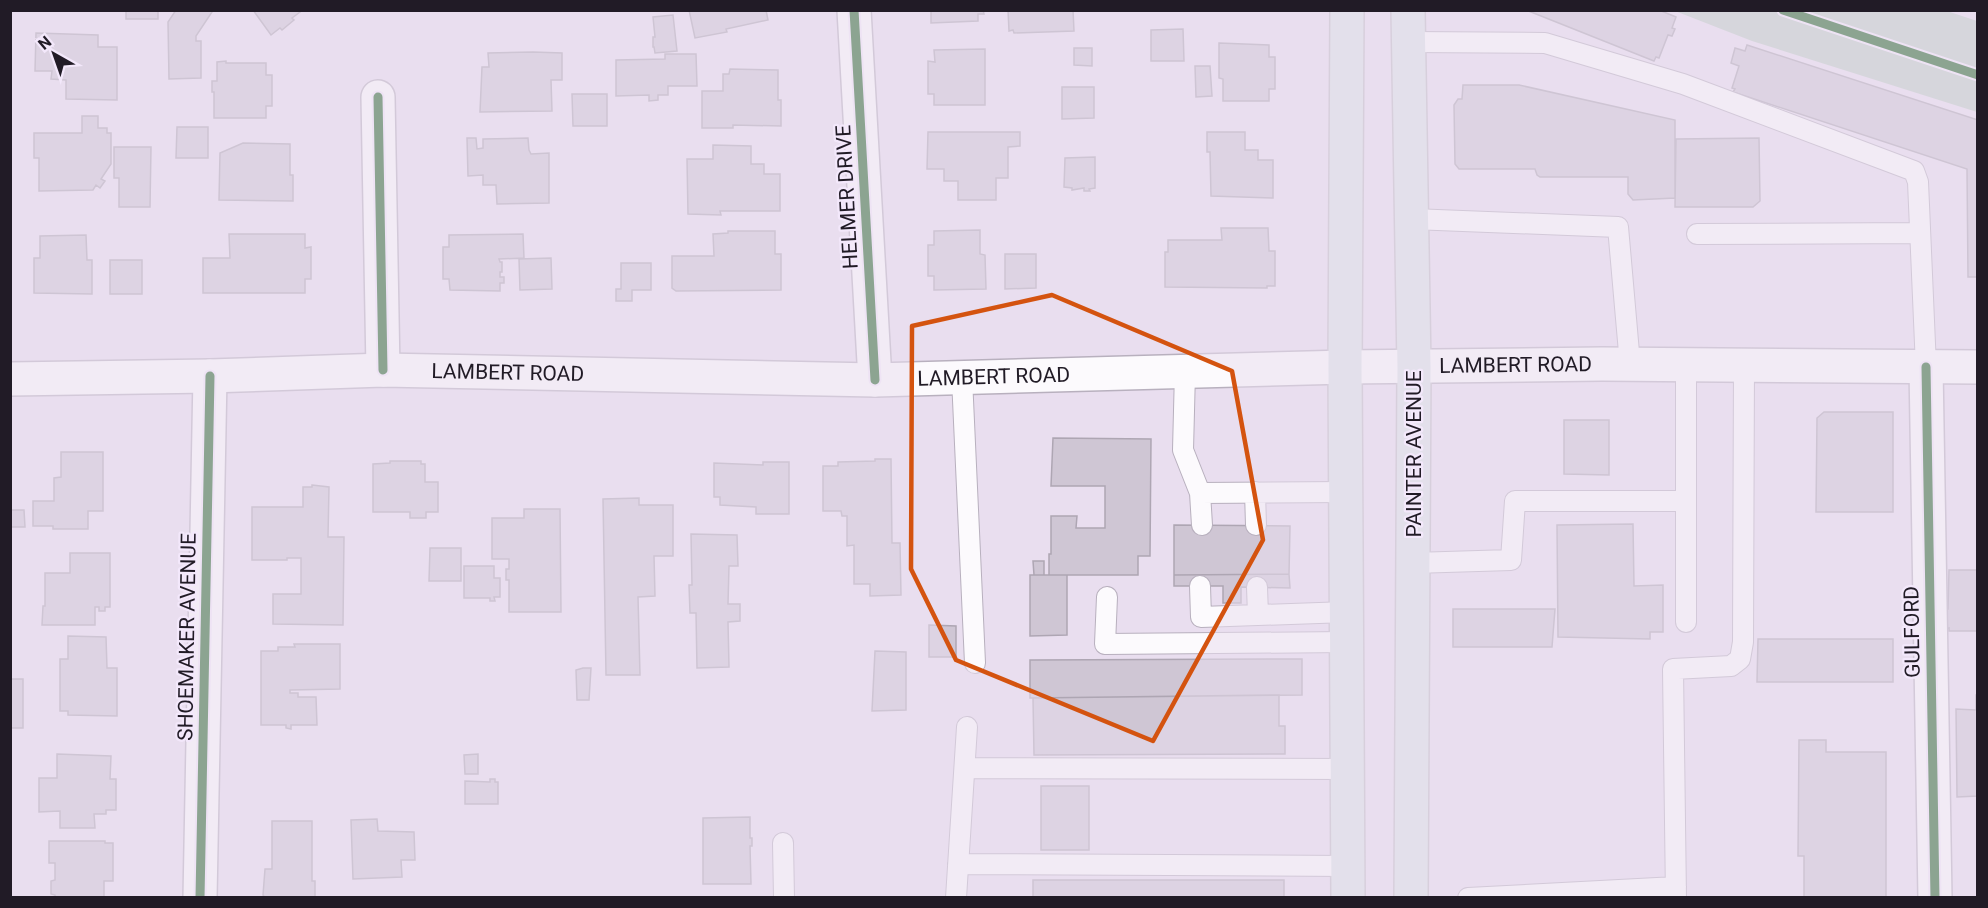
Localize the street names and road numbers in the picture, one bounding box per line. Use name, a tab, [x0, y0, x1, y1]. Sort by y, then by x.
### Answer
street label: HELMER DRIVE	[831, 124, 863, 270]
street label: LAMBERT ROAD	[1439, 352, 1592, 378]
street label: LAMBERT ROAD	[431, 359, 584, 386]
street label: LAMBERT ROAD	[917, 363, 1070, 391]
street label: PAINTER AVENUE	[1402, 370, 1426, 538]
street label: SHOEMAKER AVENUE	[173, 533, 201, 741]
street label: GULFORD	[1899, 586, 1925, 678]

